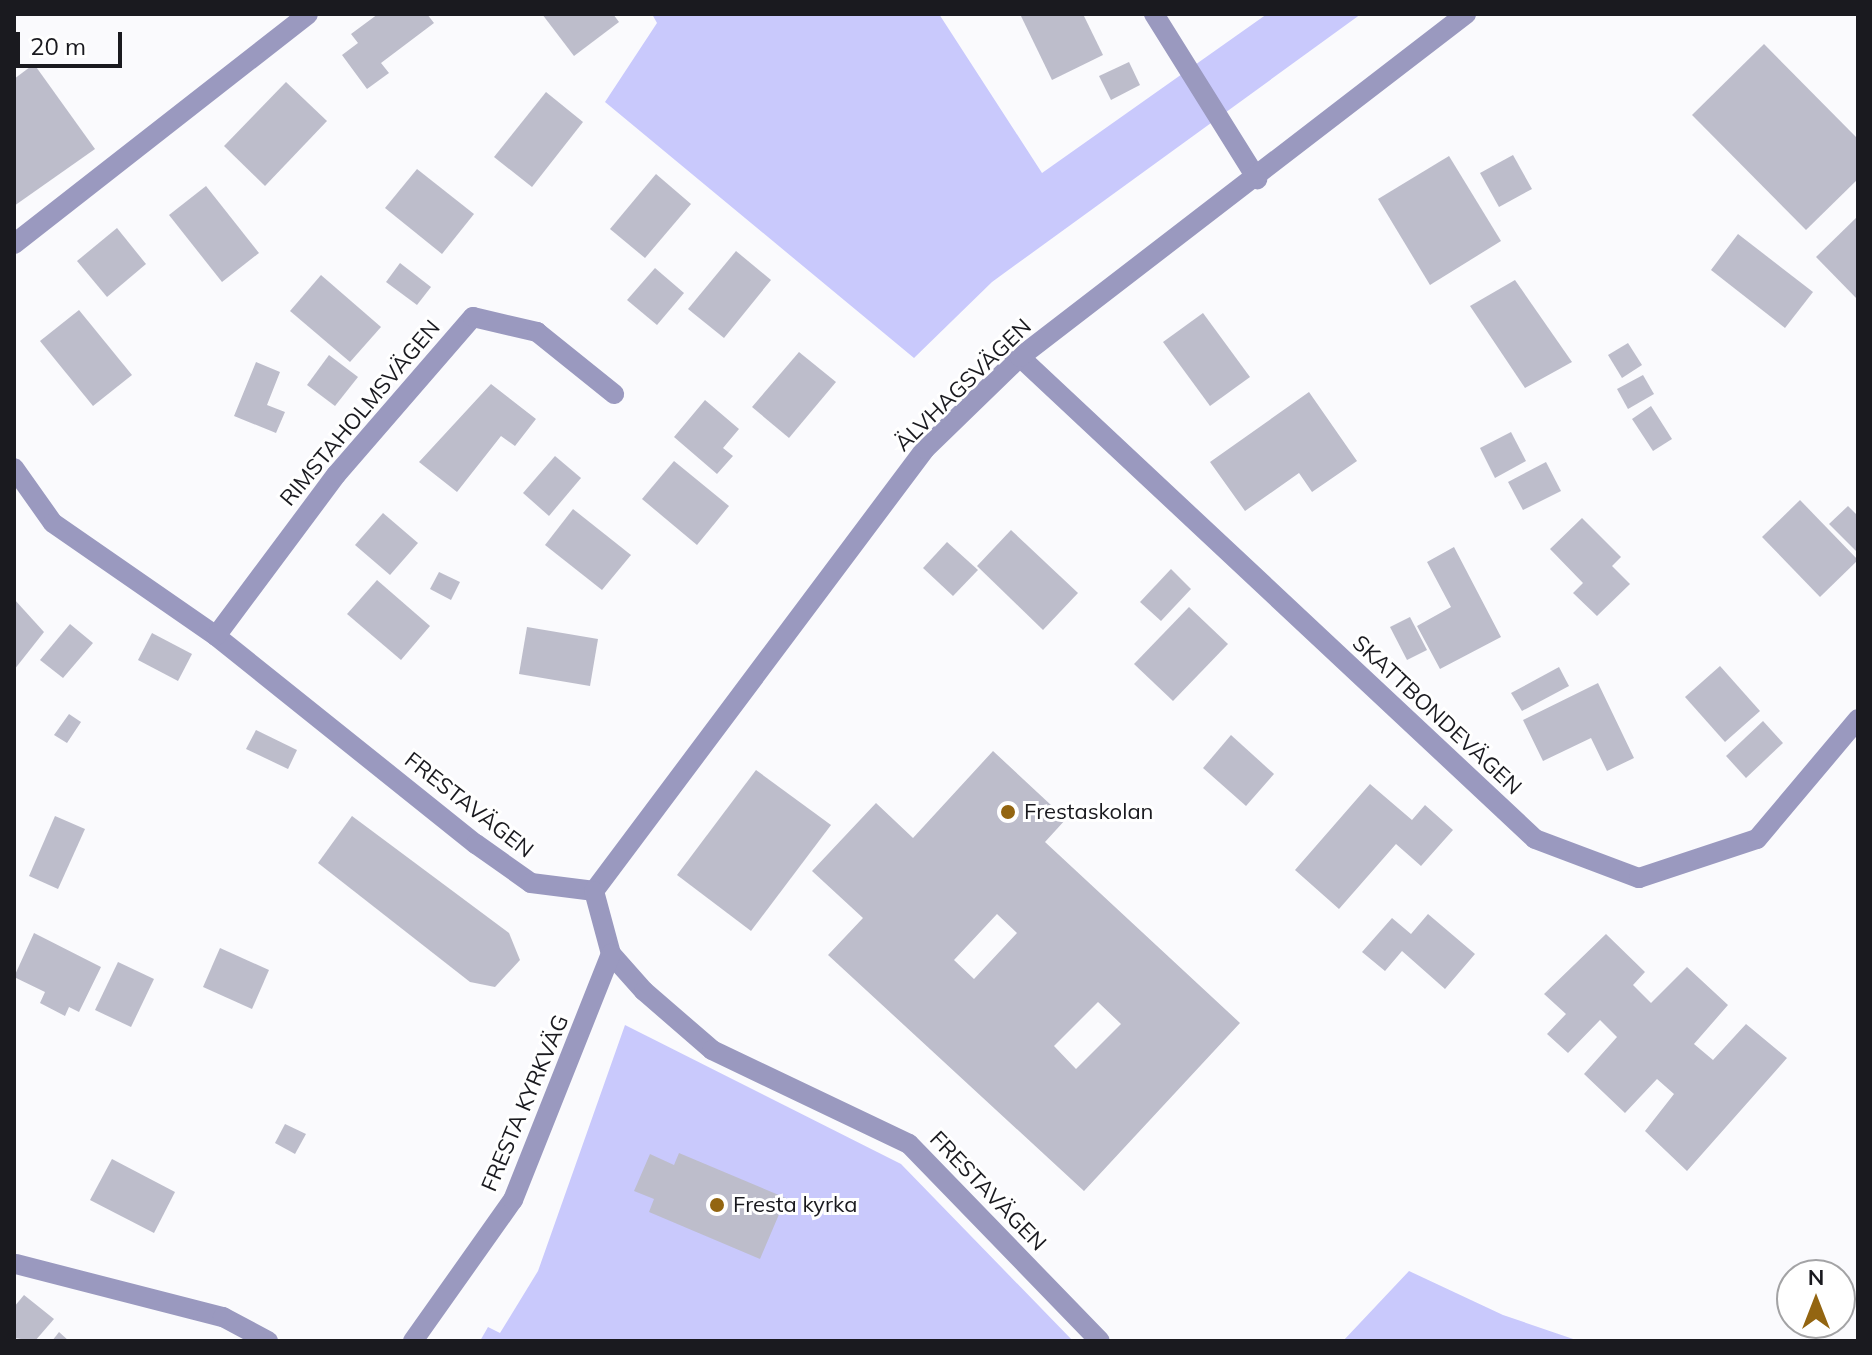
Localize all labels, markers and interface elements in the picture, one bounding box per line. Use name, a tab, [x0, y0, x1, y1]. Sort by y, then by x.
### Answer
scale bar	[20, 16, 126, 66]
text: 20 m	[30, 31, 86, 61]
street label: ÄLVHAGSVÄGEN	[889, 313, 1037, 457]
street label: RIMSTAHOLMSVÄGEN	[274, 315, 446, 511]
street label: SKATTBONDEVÄGEN	[1347, 630, 1527, 800]
street label: FRESTAVÄGEN	[400, 747, 538, 863]
place label: Frestaskolan	[1024, 799, 1154, 825]
marker: Frestaskolan	[999, 803, 1017, 821]
street label: FRESTA KYRKVÄG	[476, 1011, 574, 1195]
street label: FRESTAVÄGEN	[924, 1126, 1052, 1256]
place label: Fresta kyrka	[733, 1192, 857, 1218]
marker: Fresta kyrka	[708, 1196, 726, 1214]
north arrow	[1776, 1259, 1856, 1339]
text: N	[1808, 1263, 1824, 1291]

